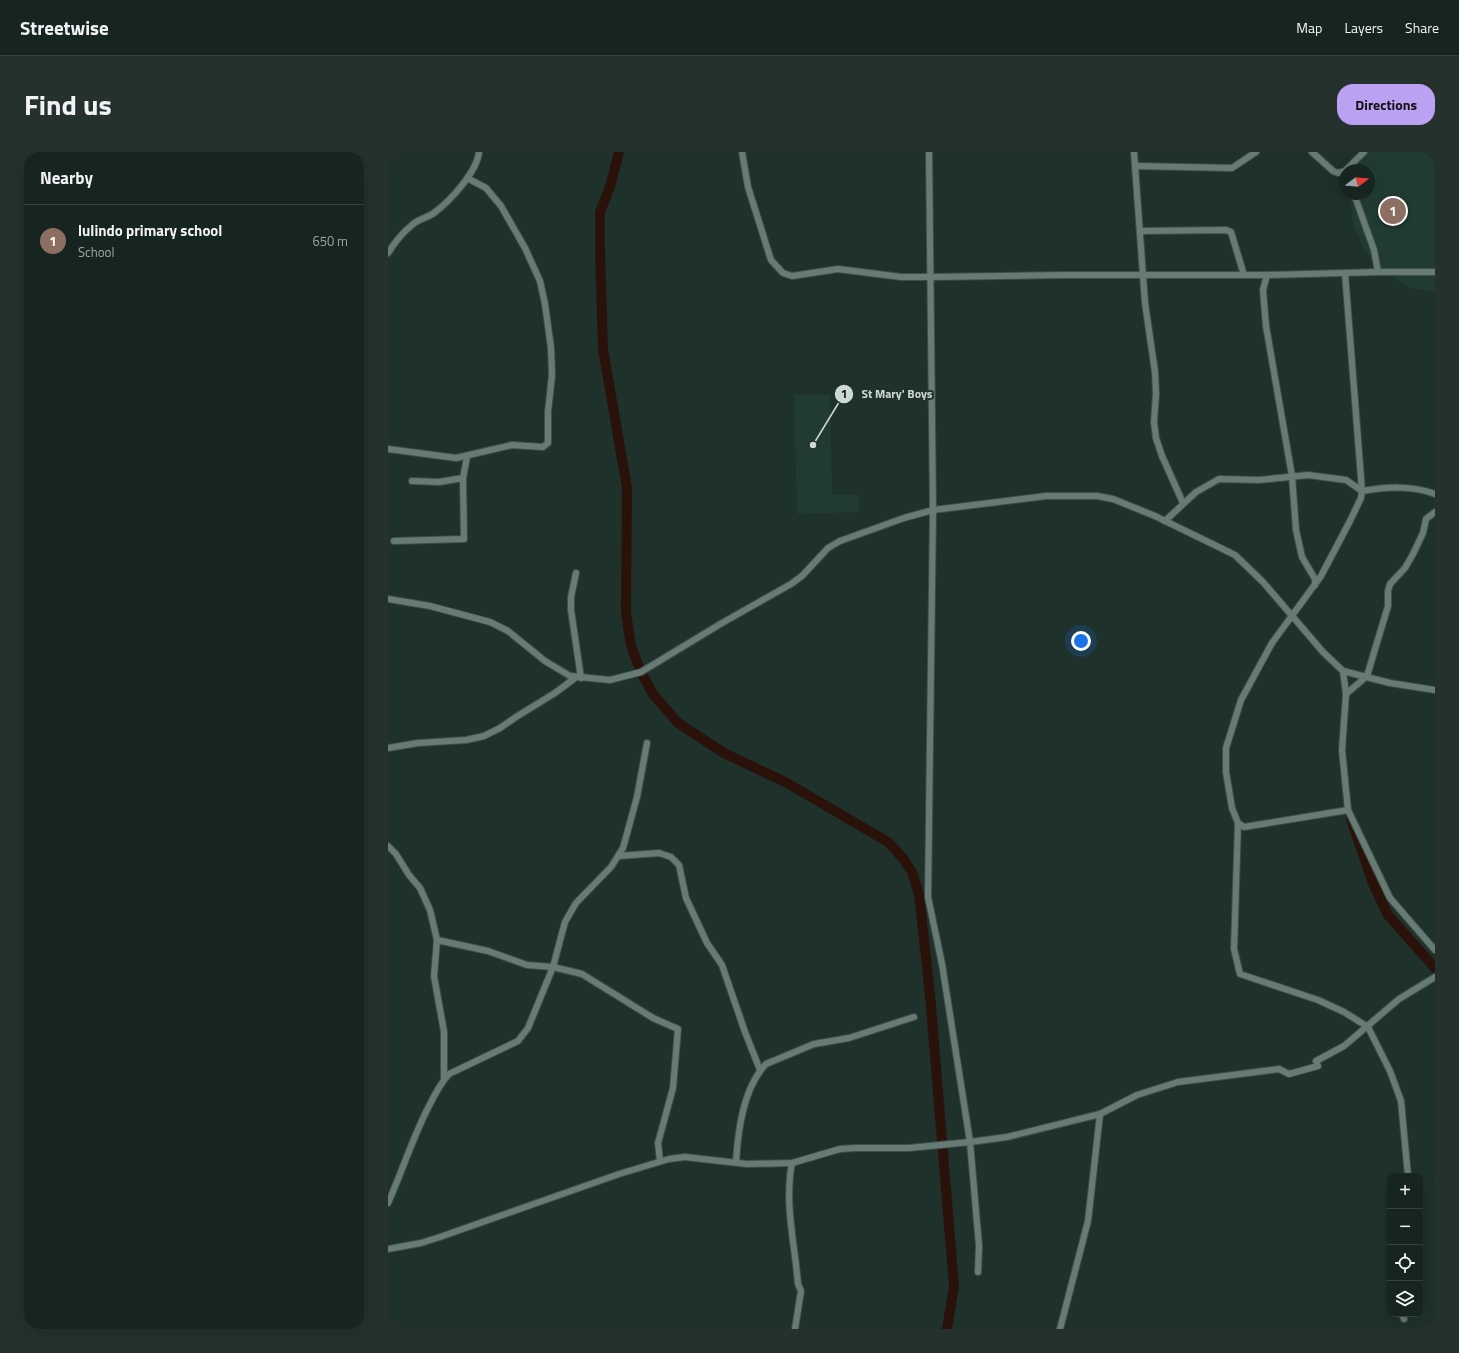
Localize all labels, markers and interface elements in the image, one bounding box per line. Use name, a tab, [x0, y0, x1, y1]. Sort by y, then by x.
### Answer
text: Streetwise	[20, 13, 109, 42]
text: Map	[1296, 17, 1322, 38]
text: Layers	[1344, 17, 1383, 38]
text: Share	[1405, 17, 1439, 38]
text: Find us	[24, 83, 112, 126]
button: Directions	[1337, 84, 1435, 125]
north arrow	[1339, 164, 1375, 200]
text: Nearby	[40, 165, 93, 191]
pin: 1	[1380, 196, 1406, 226]
text: lulindo primary school	[78, 219, 222, 242]
text: 1	[49, 231, 57, 251]
text: 650 m	[312, 231, 348, 251]
text: School	[78, 242, 114, 262]
callout: St Mary' Boys	[834, 382, 941, 406]
text: 1	[841, 384, 847, 403]
text: St Mary' Boys	[861, 384, 933, 403]
your location	[1071, 631, 1091, 651]
map controls	[1387, 1173, 1423, 1317]
button: +	[1387, 1173, 1423, 1209]
button: −	[1387, 1209, 1423, 1245]
button: locate	[1387, 1245, 1423, 1281]
button: layers	[1387, 1281, 1423, 1317]

